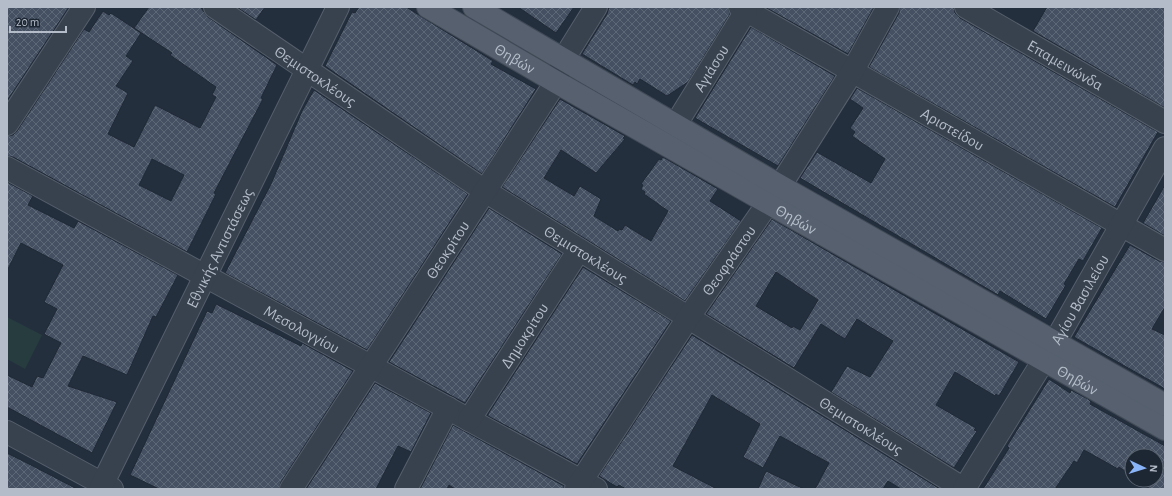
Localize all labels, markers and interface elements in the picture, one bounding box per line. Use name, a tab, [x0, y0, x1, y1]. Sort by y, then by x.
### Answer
scale bar	[10, 8, 66, 34]
text: 20 m	[16, 16, 39, 28]
street label: Επαμεινώνδα	[1024, 37, 1106, 93]
street label: Θηβών	[492, 41, 538, 77]
street label: Αγιάσου	[691, 42, 732, 95]
street label: Θεμιστοκλέους	[272, 43, 359, 111]
street label: Αριστείδου	[918, 105, 986, 154]
street label: Εθνικής Αντιστάσεως	[184, 186, 257, 311]
street label: Θηβών	[773, 202, 819, 238]
street label: Θεοκρίτου	[423, 218, 473, 282]
street label: Θεμιστοκλέους	[541, 223, 630, 288]
street label: Θεοφράστου	[699, 223, 759, 299]
street label: Αγίου Βασιλείου	[1048, 252, 1112, 348]
street label: Δημοκρίτου	[498, 300, 552, 371]
street label: Μεσολογγίου	[261, 303, 342, 357]
street label: Θηβών	[1054, 362, 1101, 398]
street label: Θεμιστοκλέους	[816, 394, 905, 459]
north arrow	[1124, 448, 1164, 488]
text: N	[1148, 464, 1159, 473]

